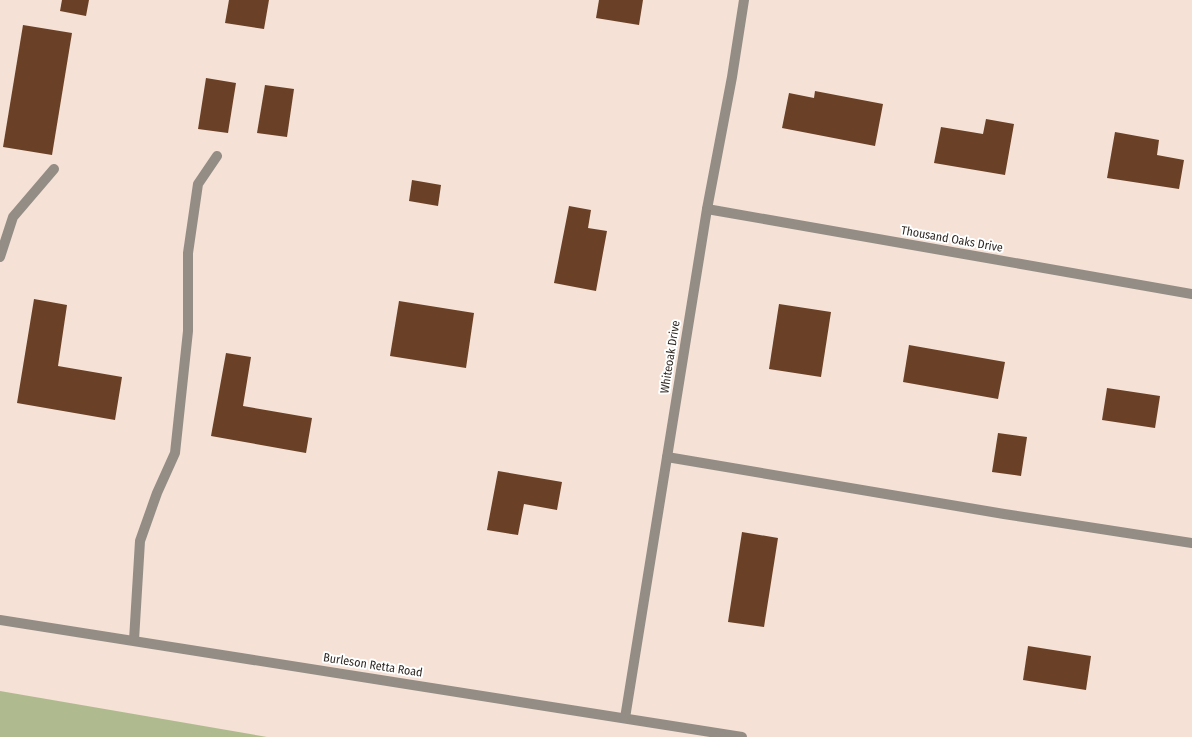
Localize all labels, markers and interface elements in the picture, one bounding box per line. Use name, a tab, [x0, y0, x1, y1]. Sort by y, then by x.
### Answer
street label: Thousand Oaks Drive	[900, 223, 1004, 255]
street label: Whiteoak Drive	[657, 319, 683, 395]
street label: Burleson Retta Road	[322, 650, 424, 680]

